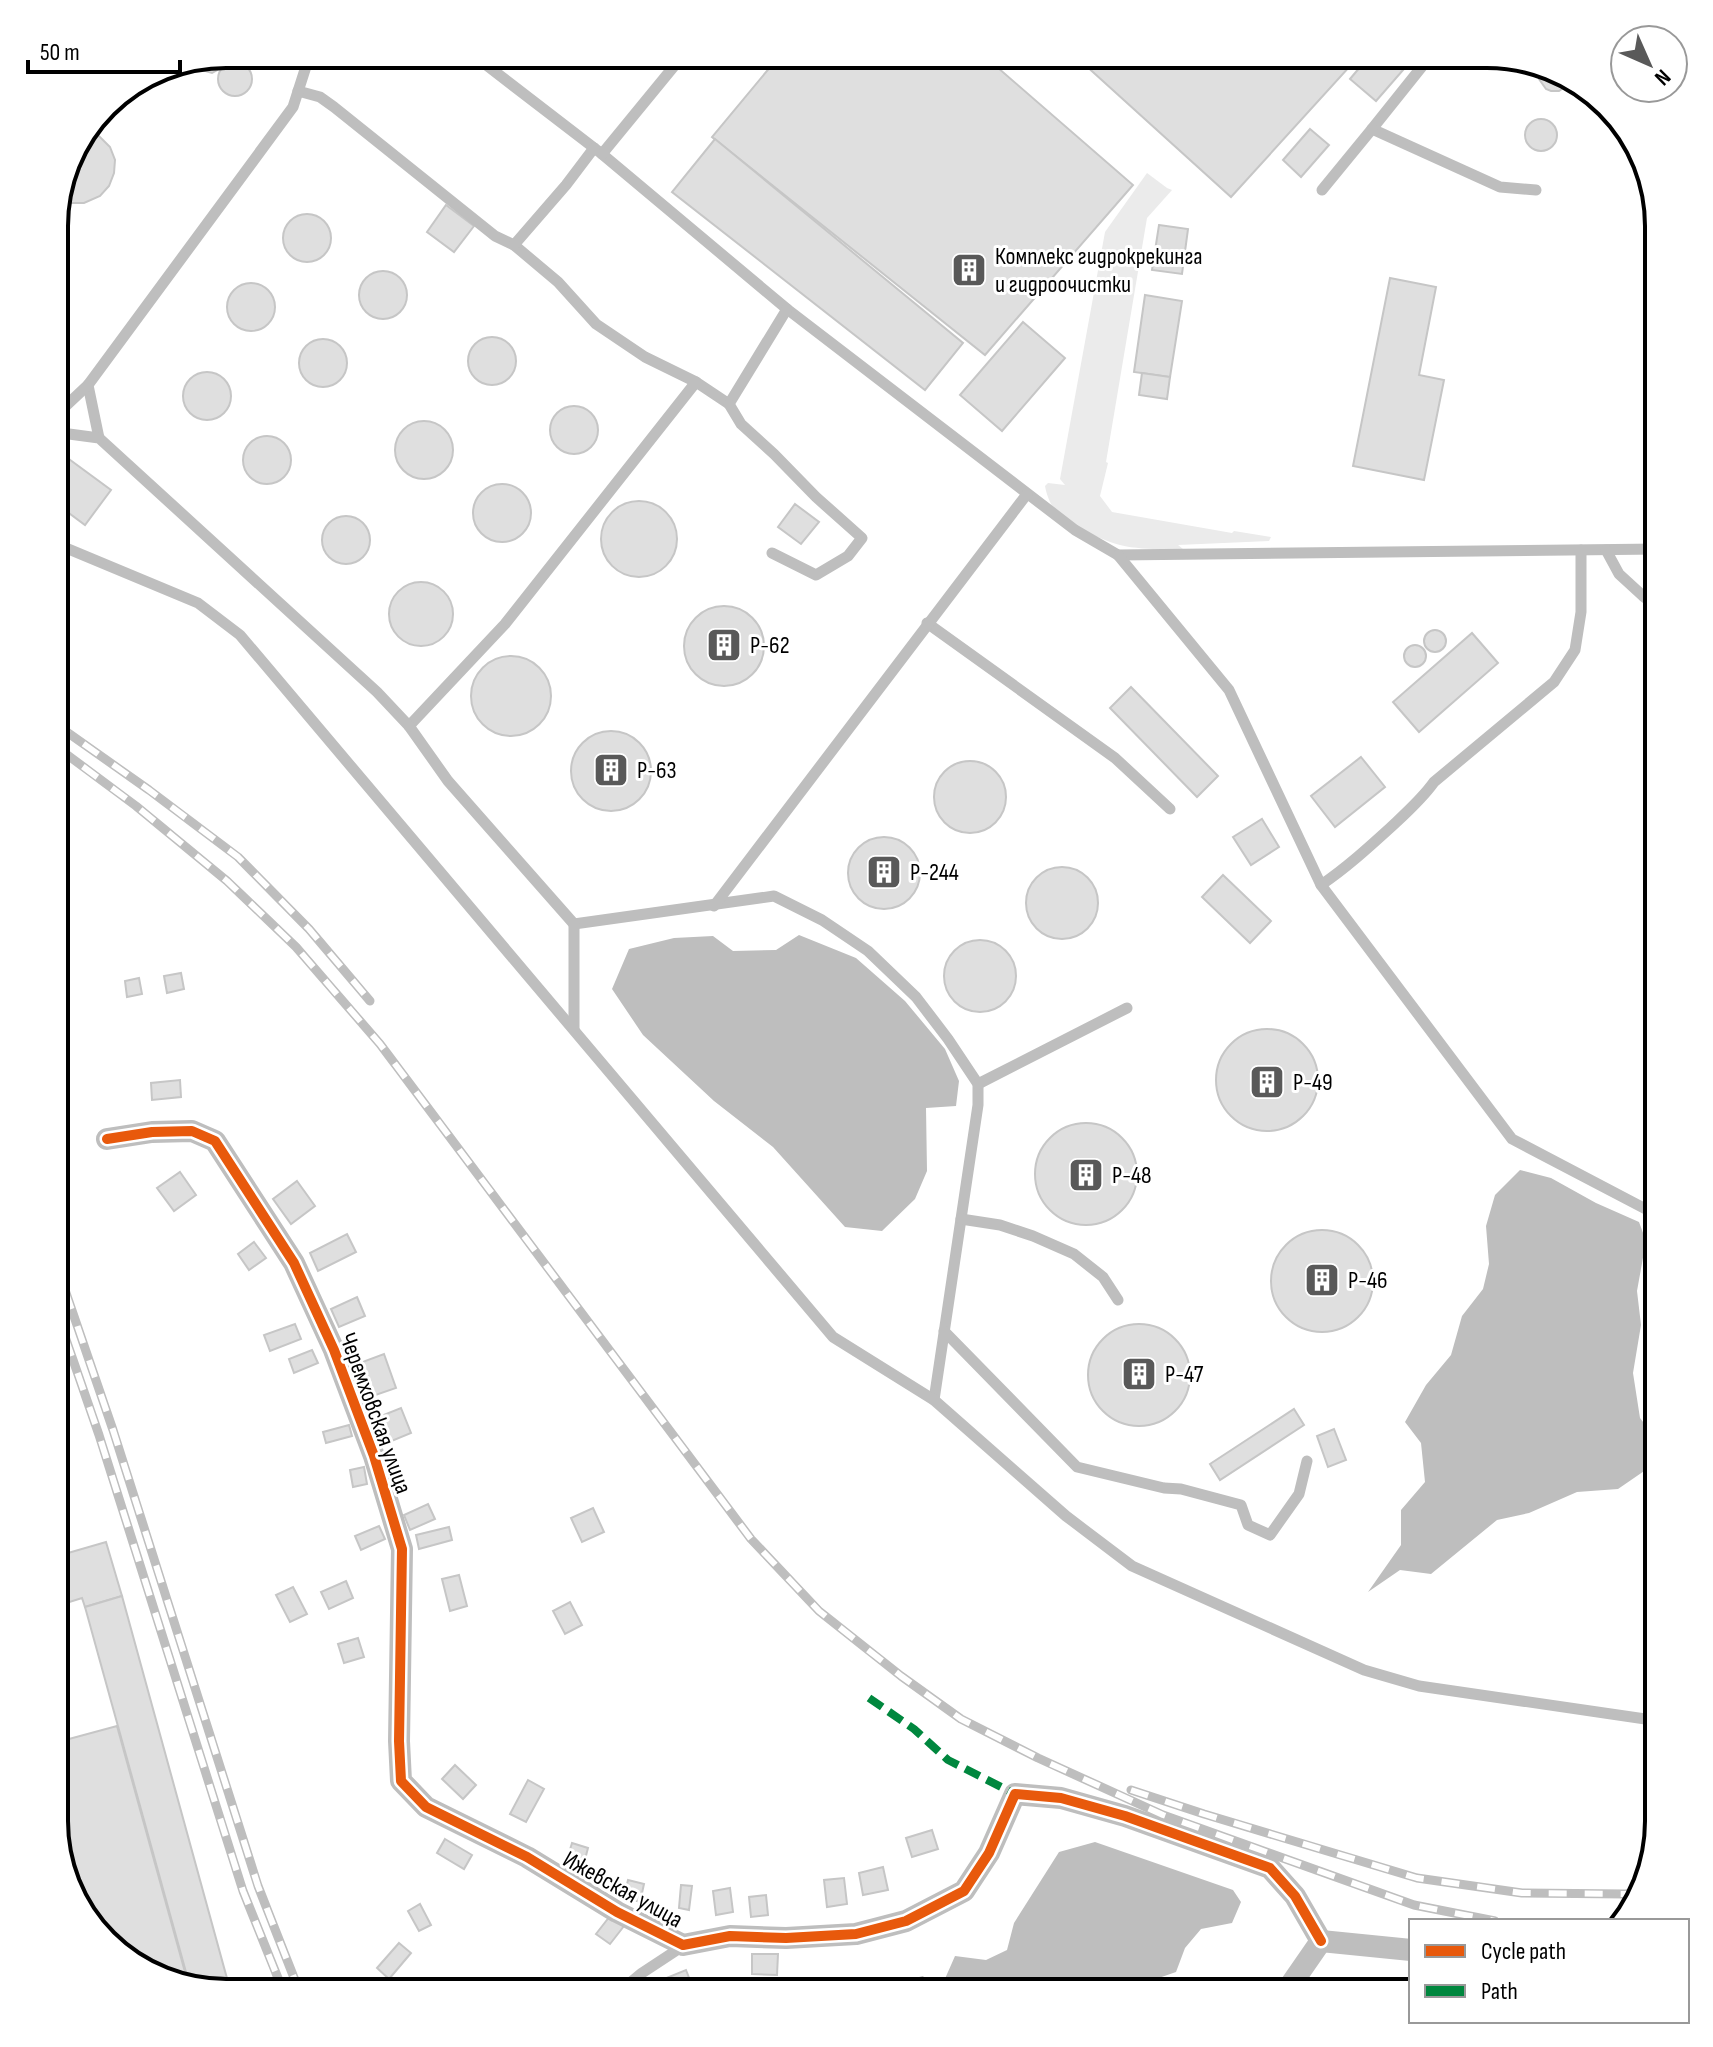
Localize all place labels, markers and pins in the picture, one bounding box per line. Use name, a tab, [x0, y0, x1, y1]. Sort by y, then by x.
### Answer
place label: Комплекс гидрокрекинга и гидроочистки	[995, 242, 1202, 299]
building icon: Комплекс гидрокрекинга и гидроочистки	[950, 251, 988, 289]
building icon: Р-62	[705, 626, 743, 664]
place label: Р-62	[750, 631, 790, 660]
building icon: Р-63	[592, 751, 630, 789]
place label: Р-63	[637, 756, 677, 785]
building icon: Р-244	[865, 853, 903, 891]
place label: Р-244	[910, 858, 959, 887]
building icon: Р-49	[1248, 1063, 1286, 1101]
place label: Р-49	[1293, 1068, 1333, 1097]
building icon: Р-48	[1067, 1156, 1105, 1194]
place label: Р-48	[1112, 1161, 1152, 1190]
building icon: Р-46	[1303, 1261, 1341, 1299]
place label: Р-46	[1348, 1266, 1388, 1295]
building icon: Р-47	[1120, 1355, 1158, 1393]
place label: Р-47	[1165, 1360, 1204, 1389]

